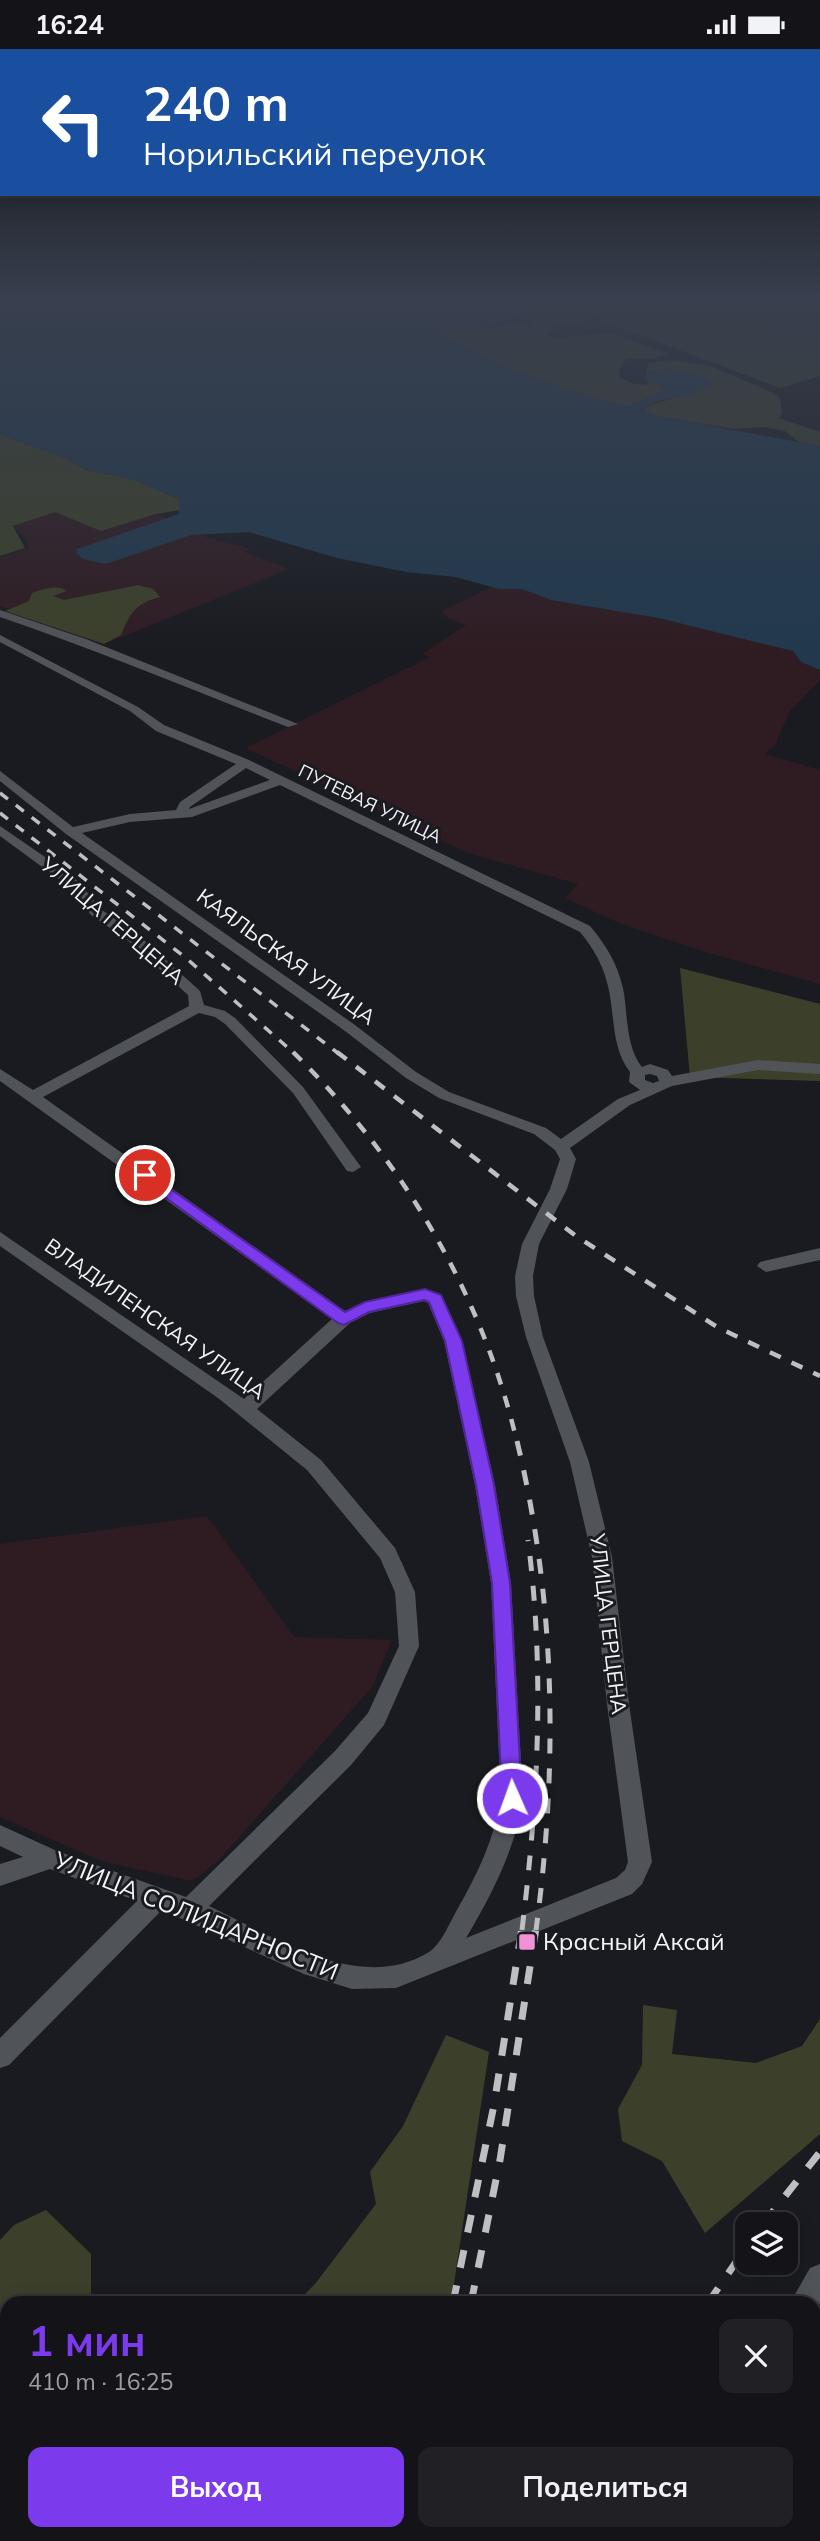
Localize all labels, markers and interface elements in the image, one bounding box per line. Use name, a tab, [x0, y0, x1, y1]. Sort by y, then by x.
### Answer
text: 16:24	[35, 8, 104, 41]
text: 240 m	[143, 72, 289, 133]
icon: left	[28, 77, 119, 168]
text: Норильский переулок	[143, 133, 486, 173]
street label: ПУТЕВАЯ УЛИЦА	[295, 759, 446, 848]
street label: УЛИЦА ГЕРЦЕНА	[35, 850, 190, 990]
street label: КАЯЛЬСКАЯ УЛИЦА	[192, 883, 381, 1030]
pin	[115, 1145, 175, 1205]
icon: arrive	[126, 1156, 164, 1194]
street label: ВЛАДИЛЕНСКАЯ УЛИЦА	[40, 1232, 271, 1405]
street label: УЛИЦА ГЕРЦЕНА	[585, 1531, 633, 1716]
position arrow	[475, 1761, 549, 1835]
street label: УЛИЦА СОЛИДАРНОСТИ	[49, 1844, 343, 1986]
place label: Красный Аксай	[543, 1926, 725, 1956]
marker: Красный Аксай	[517, 1932, 537, 1952]
map controls	[735, 2212, 798, 2275]
button: layers	[735, 2212, 798, 2275]
text: 1 мин	[28, 2314, 146, 2367]
button: close	[719, 2319, 793, 2393]
text: 410 m · 16:25	[28, 2367, 173, 2396]
button: Выход	[28, 2447, 404, 2527]
button: Поделиться	[418, 2447, 793, 2527]

